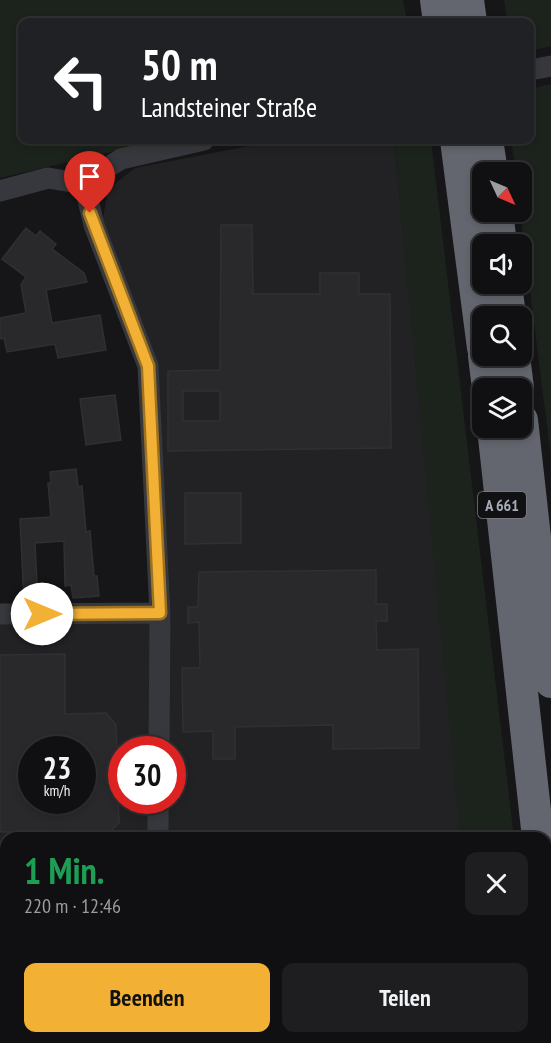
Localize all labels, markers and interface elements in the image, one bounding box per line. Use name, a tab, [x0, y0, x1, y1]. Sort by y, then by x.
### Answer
text: 50 m	[141, 37, 218, 92]
icon: left	[42, 42, 120, 120]
text: Landsteiner Straße	[141, 90, 317, 124]
pin	[64, 151, 115, 213]
icon: arrive	[73, 160, 106, 193]
north arrow	[472, 162, 532, 222]
map controls	[472, 162, 532, 438]
button: sound	[472, 234, 532, 294]
button: search	[472, 306, 532, 366]
button: layers	[472, 378, 532, 438]
road number: A 661	[478, 492, 526, 518]
position arrow	[10, 582, 74, 646]
speed limit sign: 30	[108, 736, 186, 814]
text: 23	[43, 748, 71, 787]
text: km/h	[44, 781, 70, 800]
text: 1 Min.	[24, 847, 104, 894]
button: close	[465, 852, 528, 915]
text: 220 m · 12:46	[24, 893, 121, 919]
button: Beenden	[24, 963, 270, 1032]
button: Teilen	[282, 963, 528, 1032]

